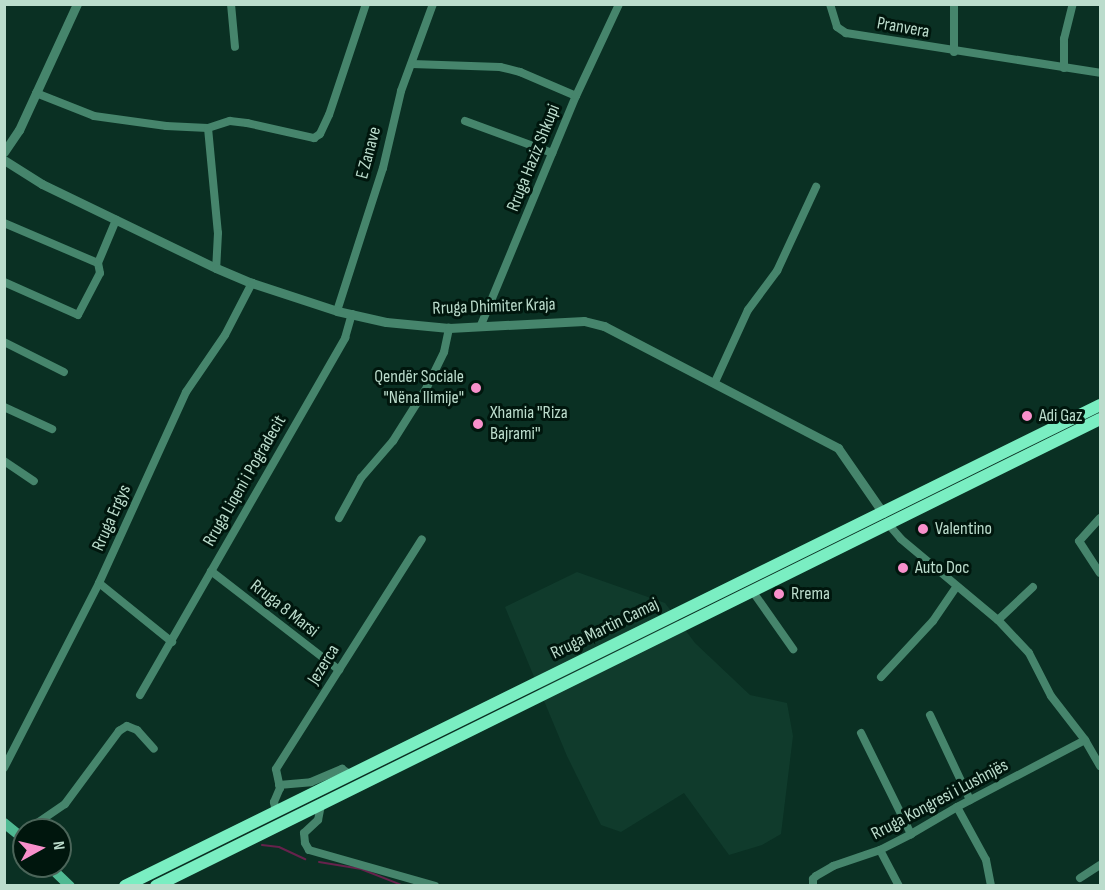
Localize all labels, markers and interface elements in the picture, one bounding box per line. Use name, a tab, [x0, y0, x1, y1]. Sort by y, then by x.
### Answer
street label: Pranvera	[875, 13, 931, 43]
street label: Rruga Haziz Shkupi	[503, 101, 565, 215]
street label: E Zanave	[352, 125, 386, 181]
street label: Rruga Dhimiter Kraja	[432, 294, 556, 320]
place label: Qendër Sociale "Nëna Ilimije"	[374, 367, 464, 410]
marker: Qendër Sociale "Nëna Ilimije"	[469, 381, 483, 395]
place label: Xhamia ''Riza Bajrami''	[490, 403, 568, 446]
place label: Adi Gaz	[1039, 405, 1082, 427]
marker: Adi Gaz	[1020, 409, 1034, 423]
street label: Rruga Liqeni i Pogradecit	[199, 412, 291, 550]
marker: Xhamia ''Riza Bajrami''	[471, 417, 485, 431]
street label: Rruga Ergys	[88, 482, 136, 554]
place label: Valentino	[935, 518, 992, 540]
marker: Valentino	[916, 522, 930, 536]
place label: Auto Doc	[915, 557, 969, 579]
marker: Auto Doc	[896, 561, 910, 575]
street label: Rruga 8 Marsi	[246, 576, 322, 642]
place label: Rrema	[791, 583, 830, 605]
marker: Rrema	[772, 587, 786, 601]
street label: Rruga Martin Camaj	[548, 594, 662, 664]
street label: Jezerca	[303, 641, 345, 689]
street label: Rruga Kongresi i Lushnjës	[868, 755, 1012, 845]
north arrow	[12, 818, 72, 878]
text: N	[48, 840, 68, 851]

